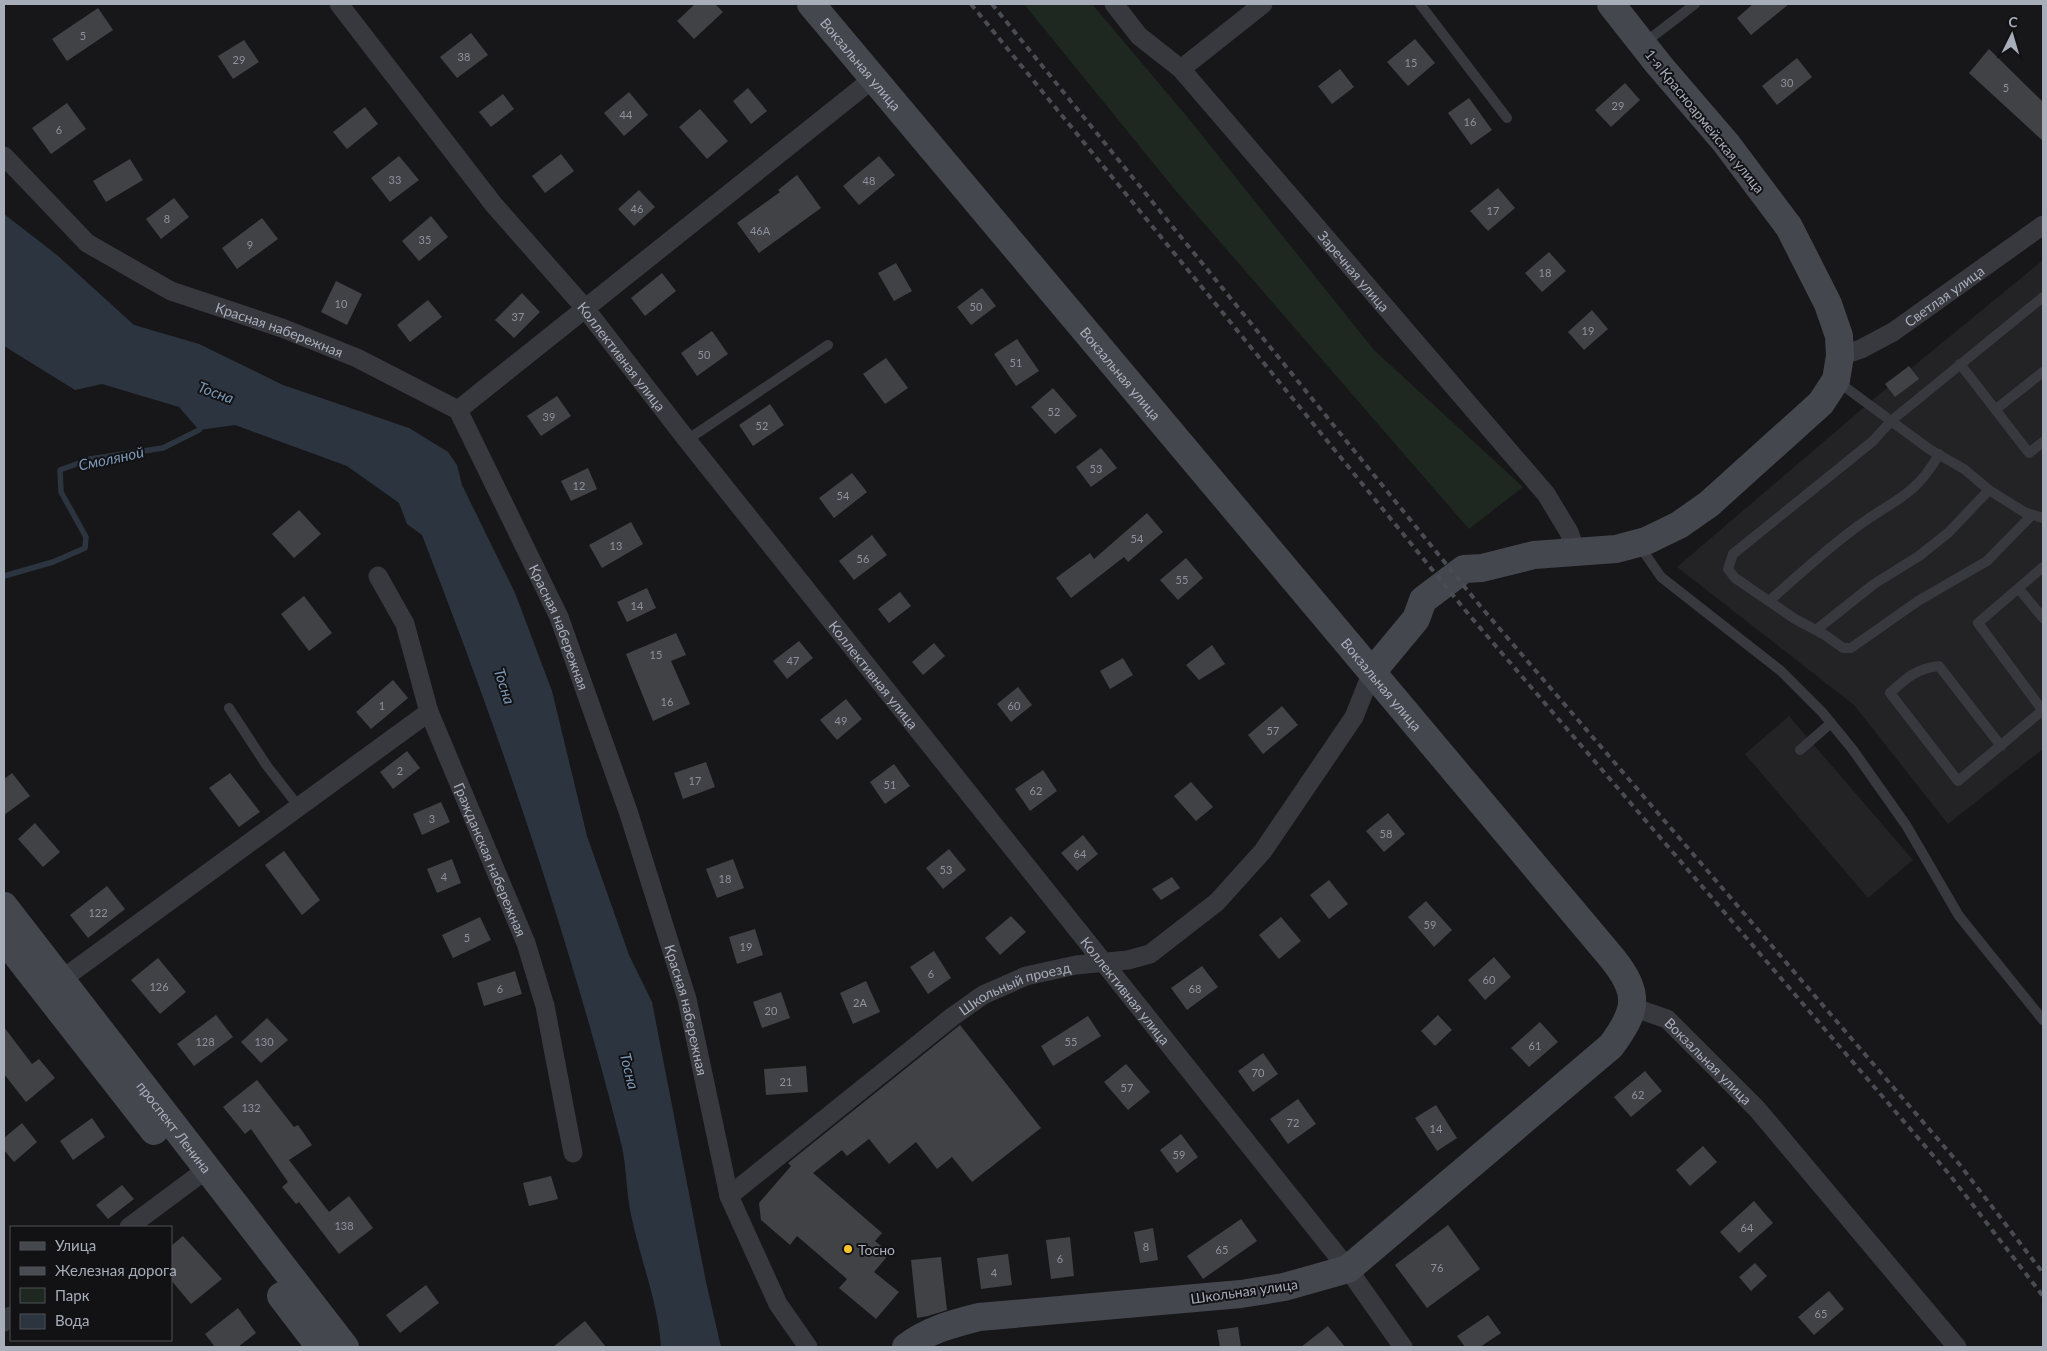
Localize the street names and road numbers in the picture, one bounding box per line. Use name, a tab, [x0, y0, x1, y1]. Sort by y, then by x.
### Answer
street label: Вокзальная улица	[817, 14, 905, 114]
street label: 1-я Красноармейская улица	[1642, 46, 1768, 196]
street label: Заречная улица	[1315, 227, 1394, 315]
street label: Светлая улица	[1901, 261, 1987, 330]
street label: Красная набережная	[214, 298, 346, 360]
street label: Коллективная улица	[575, 298, 670, 414]
street label: Вокзальная улица	[1077, 323, 1165, 423]
street label: Красная набережная	[526, 561, 593, 692]
street label: Коллективная улица	[826, 617, 922, 732]
street label: Вокзальная улица	[1338, 634, 1426, 734]
street label: Гражданская набережная	[451, 780, 531, 939]
street label: Коллективная улица	[1078, 933, 1174, 1048]
street label: Красная набережная	[662, 942, 712, 1077]
street label: Школьный проезд	[955, 958, 1072, 1018]
street label: Вокзальная улица	[1662, 1014, 1756, 1108]
street label: проспект Ленина	[134, 1077, 216, 1176]
street label: Школьная улица	[1189, 1275, 1299, 1307]

